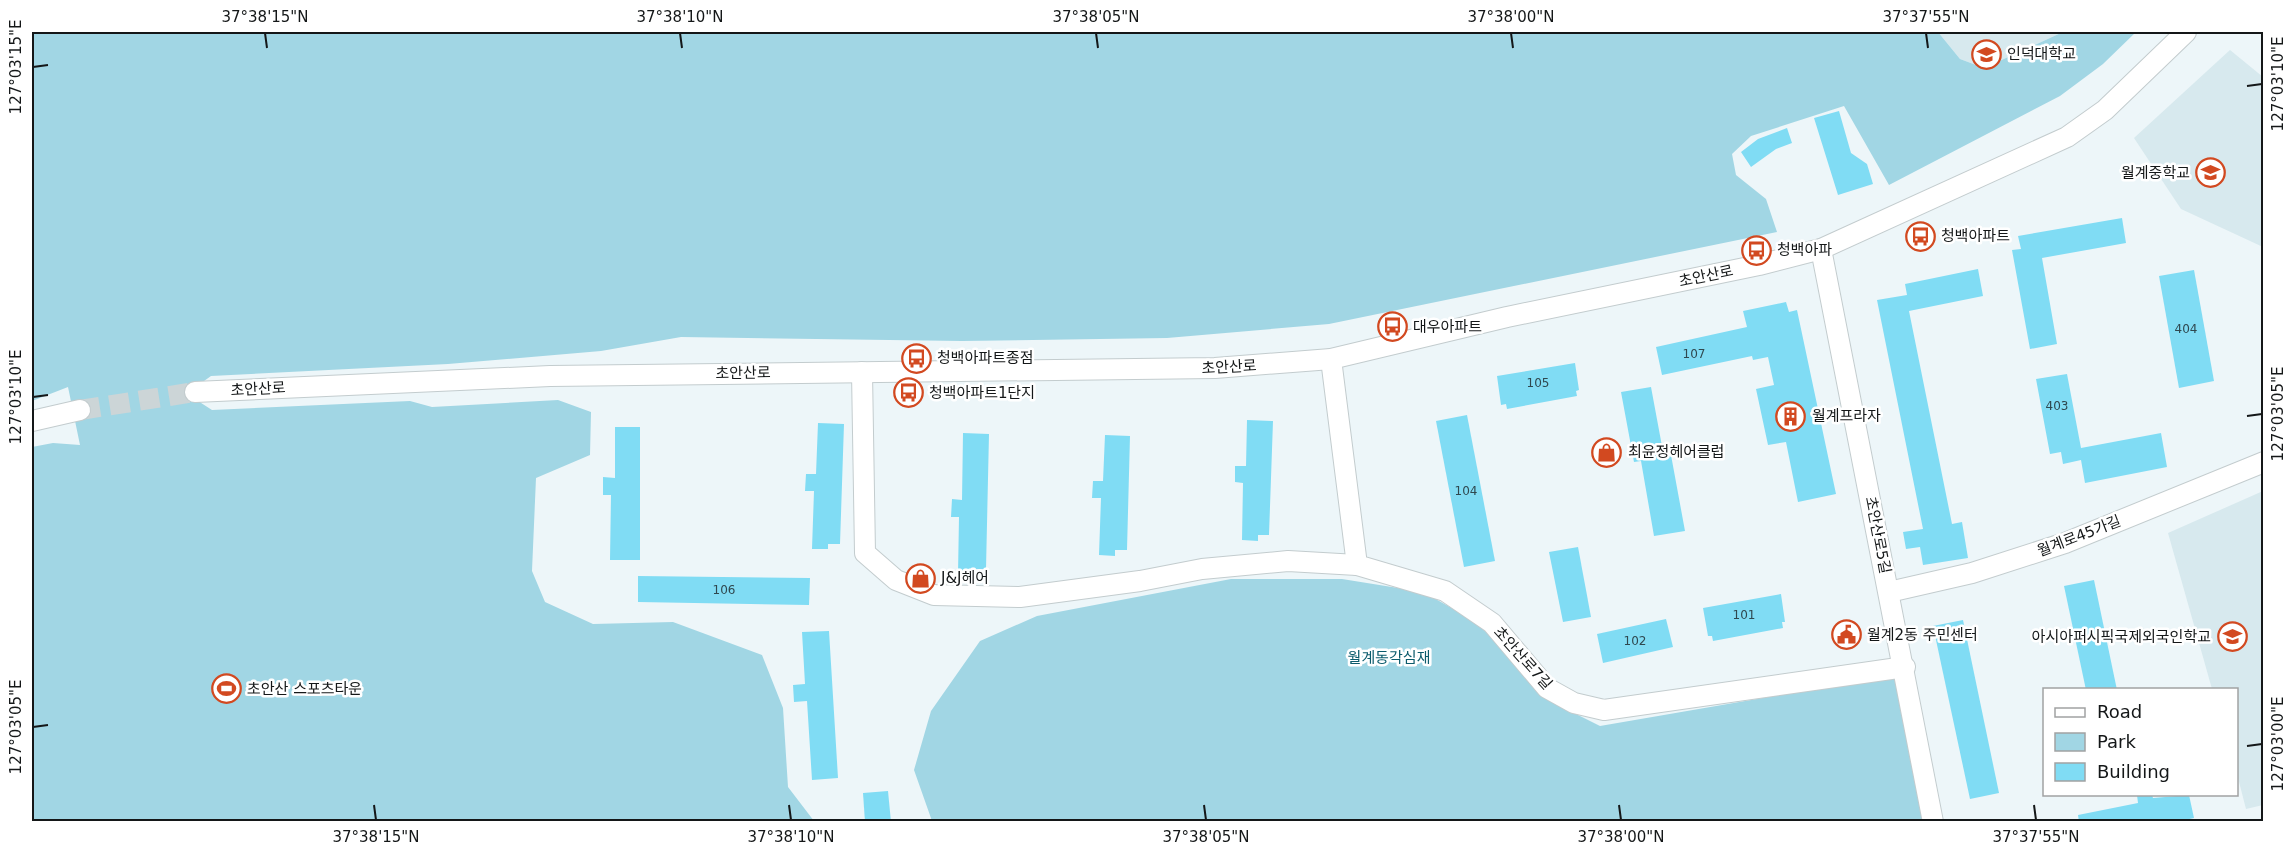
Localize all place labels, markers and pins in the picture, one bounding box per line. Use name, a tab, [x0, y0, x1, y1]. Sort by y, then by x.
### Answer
school or university icon: 인덕대학교	[1970, 38, 2002, 70]
place label: 인덕대학교	[2007, 45, 2076, 63]
school or university icon: 월계중학교	[2195, 157, 2227, 189]
place label: 월계중학교	[2121, 164, 2190, 182]
bus stop icon: 청백아파트	[1904, 220, 1936, 252]
place label: 청백아파트	[1941, 227, 2010, 245]
bus stop icon: 청백아파	[1740, 234, 1772, 266]
place label: 청백아파	[1777, 241, 1832, 259]
bus stop icon: 대우아파트	[1376, 311, 1408, 343]
place label: 대우아파트	[1413, 318, 1482, 336]
bus stop icon: 청백아파트종점	[900, 342, 932, 374]
place label: 청백아파트종점	[937, 349, 1034, 367]
bus stop icon: 청백아파트1단지	[892, 377, 924, 409]
place label: 청백아파트1단지	[929, 384, 1035, 402]
building icon: 월계프라자	[1775, 400, 1807, 432]
place label: 월계프라자	[1812, 407, 1881, 425]
shop icon: 최윤정헤어클럽	[1591, 436, 1623, 468]
place label: 최윤정헤어클럽	[1628, 443, 1725, 461]
shop icon: J&J헤어	[904, 562, 936, 594]
place label: J&J헤어	[940, 569, 989, 587]
public building icon: 월계2동 주민센터	[1830, 619, 1862, 651]
school or university icon: 아시아퍼시픽국제외국인학교	[2216, 621, 2248, 653]
place label: 월계2동 주민센터	[1867, 626, 1978, 644]
place label: 아시아퍼시픽국제외국인학교	[2032, 628, 2211, 646]
sports icon: 초안산 스포츠타운	[210, 673, 242, 705]
place label: 초안산 스포츠타운	[247, 680, 362, 698]

